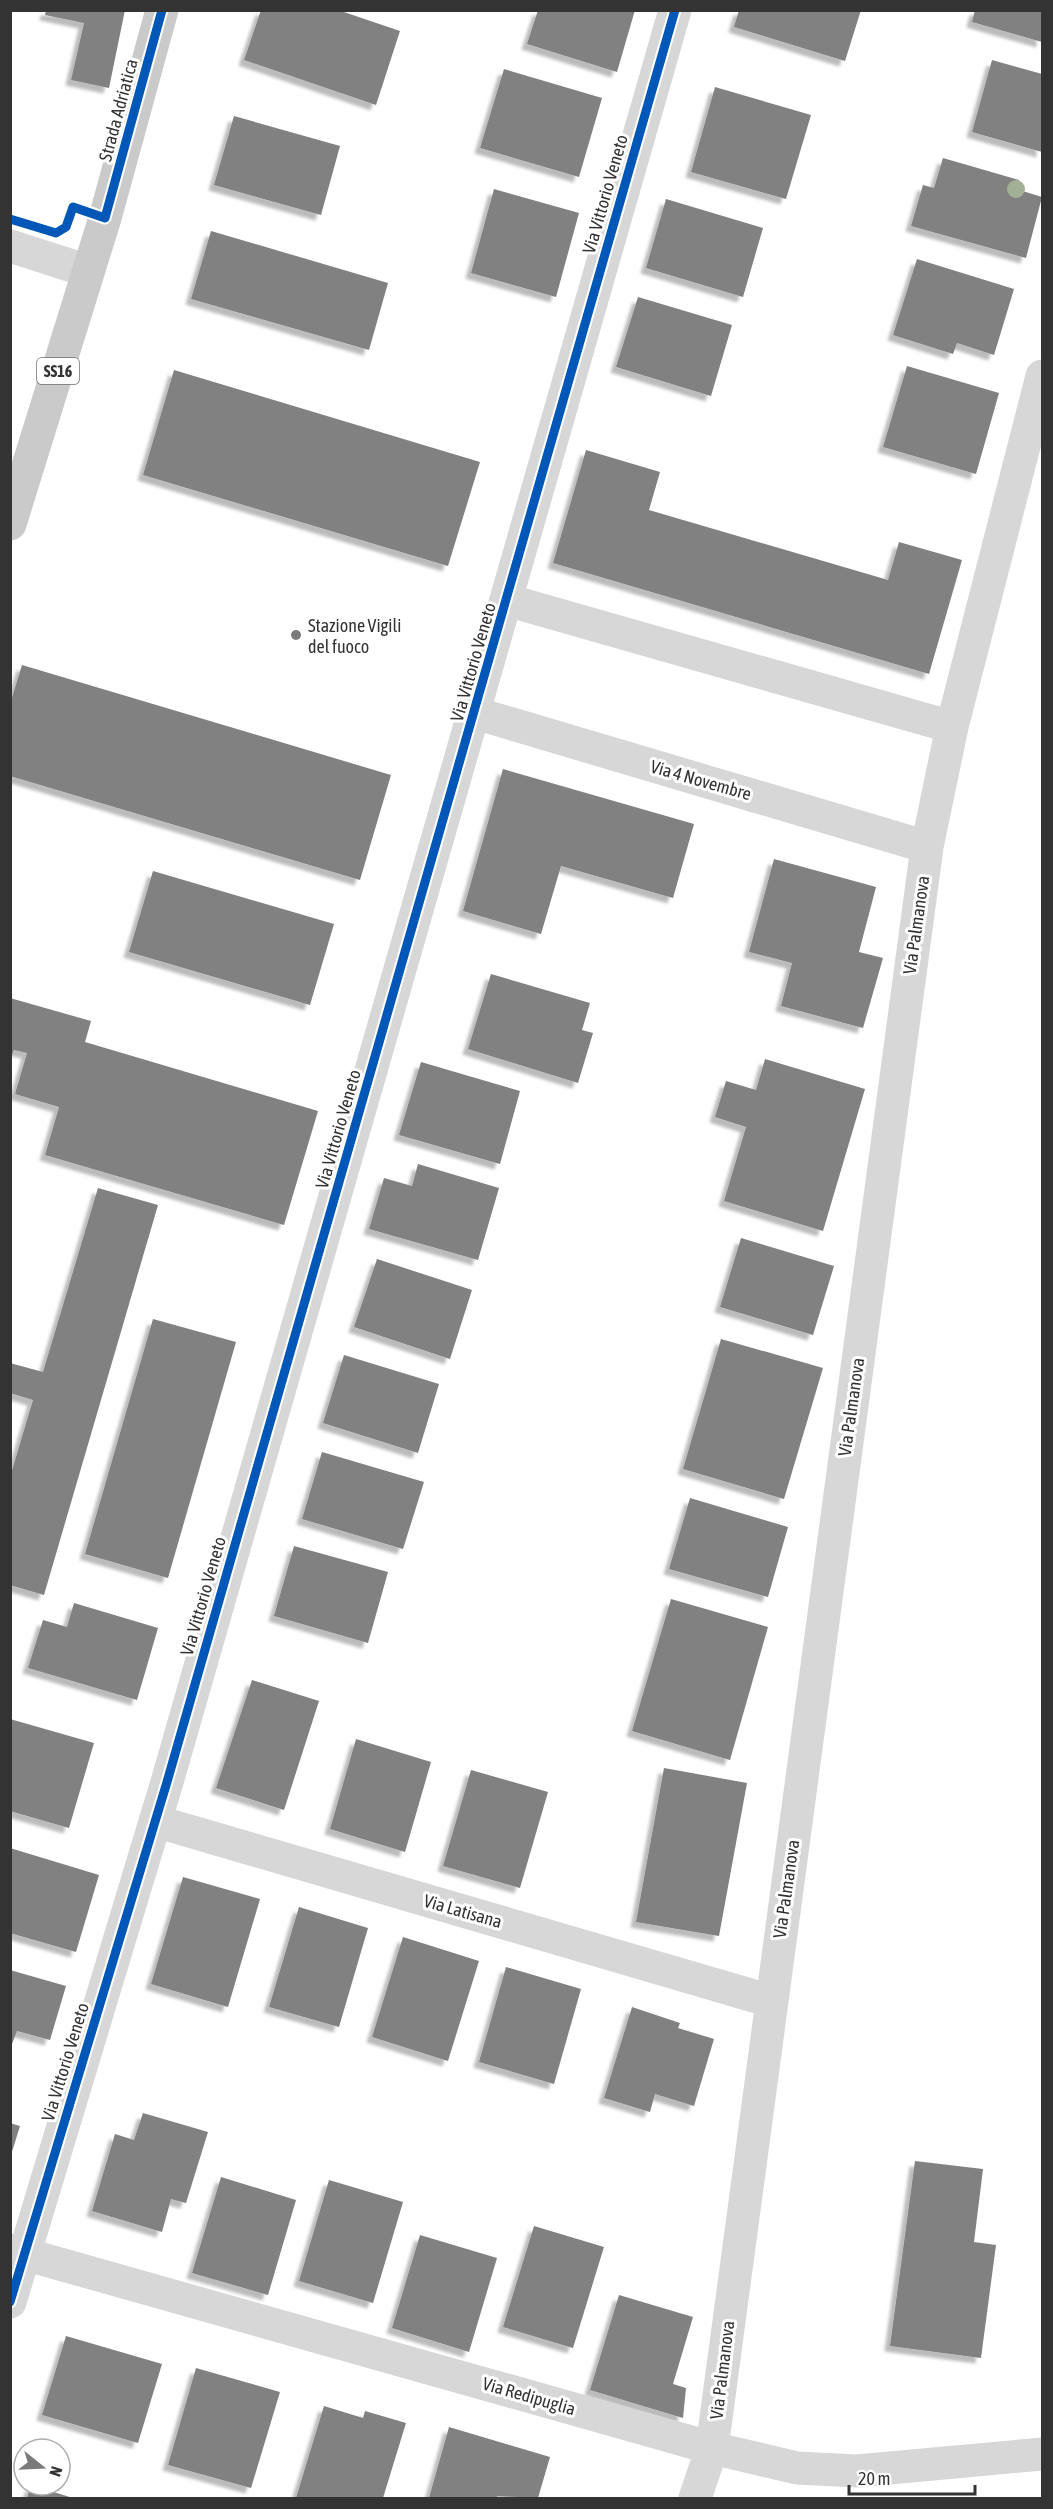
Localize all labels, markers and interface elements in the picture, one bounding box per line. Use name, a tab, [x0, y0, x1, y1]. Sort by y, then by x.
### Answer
street label: Strada Adriatica	[94, 57, 142, 163]
street label: Via Vittorio Veneto	[578, 132, 632, 256]
road number: SS16	[37, 358, 79, 384]
street label: Via Vittorio Veneto	[446, 600, 500, 724]
place label: Stazione Vigili del fuoco	[308, 615, 401, 657]
marker: Stazione Vigili del fuoco	[289, 628, 303, 642]
street label: Via 4 Novembre	[648, 756, 754, 804]
street label: Via Palmanova	[899, 874, 933, 976]
street label: Via Vittorio Veneto	[311, 1067, 365, 1191]
street label: Via Palmanova	[834, 1356, 868, 1458]
street label: Via Vittorio Veneto	[176, 1534, 230, 1658]
street label: Via Palmanova	[769, 1838, 803, 1940]
street label: Via Latisana	[422, 1890, 504, 1932]
street label: Via Vittorio Veneto	[37, 2000, 93, 2124]
street label: Via Palmanova	[706, 2319, 738, 2421]
street label: Via Redipuglia	[480, 2373, 578, 2419]
north arrow	[12, 2437, 72, 2497]
scale bar	[849, 2458, 975, 2496]
text: N	[46, 2464, 66, 2479]
text: 20 m	[858, 2468, 890, 2489]

